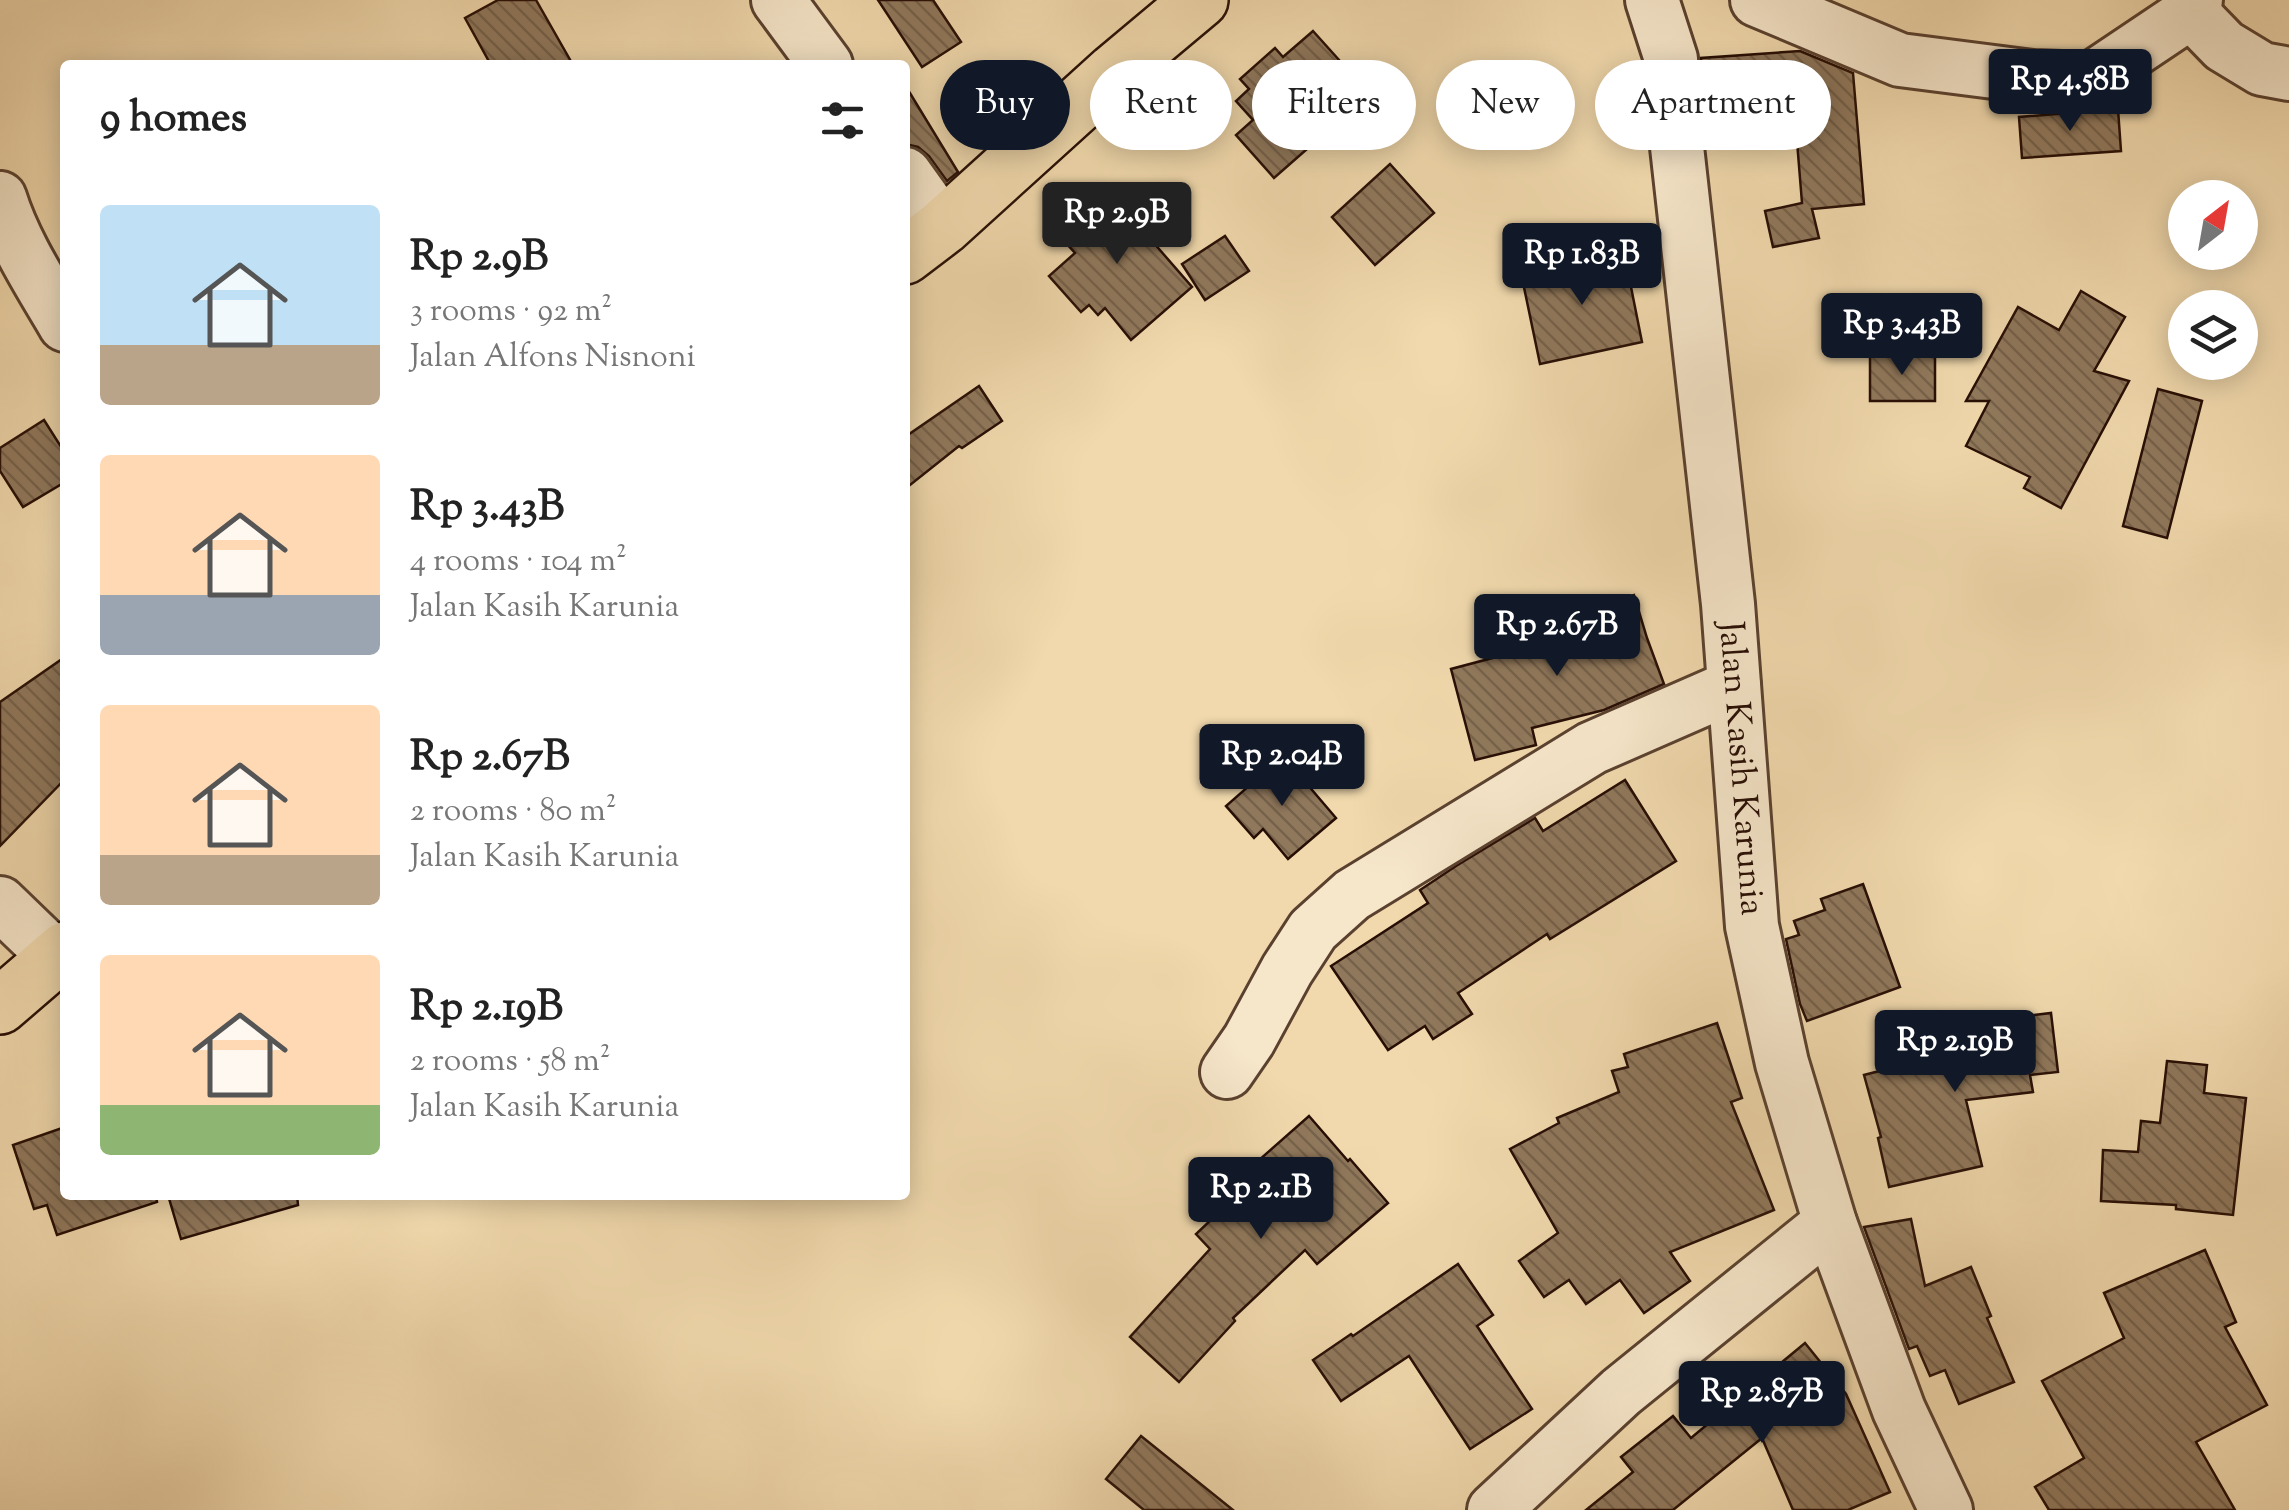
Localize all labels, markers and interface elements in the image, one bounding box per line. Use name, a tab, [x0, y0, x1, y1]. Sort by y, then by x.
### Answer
pin: Rp 4.58B	[1967, 49, 2173, 134]
text: Rp 4.58B	[2011, 58, 2129, 104]
chip: Buy	[940, 60, 1070, 150]
chip: Rent	[1090, 60, 1232, 150]
chip: Filters	[1252, 60, 1416, 150]
chip: New	[1436, 60, 1575, 150]
chip: Apartment	[1595, 60, 1831, 150]
text: 9 homes	[100, 90, 247, 150]
icon: filters	[815, 93, 870, 148]
north arrow	[2168, 180, 2258, 270]
map controls	[2168, 180, 2258, 380]
pin: Rp 2.9B	[1025, 182, 1209, 267]
text: Rp 2.9B	[1064, 191, 1170, 237]
pin: Rp 1.83B	[1479, 223, 1685, 308]
text: Rp 2.9B	[410, 229, 548, 289]
text: Rp 1.83B	[1524, 232, 1640, 278]
icon: home	[180, 245, 300, 365]
text: 3 rooms · 92 m²	[410, 289, 612, 335]
button: layers	[2168, 290, 2258, 380]
pin: Rp 3.43B	[1799, 293, 2005, 378]
text: Rp 3.43B	[1843, 302, 1961, 348]
text: Jalan Alfons Nisnoni	[410, 335, 696, 381]
text: Rp 3.43B	[410, 479, 564, 539]
icon: home	[180, 495, 300, 615]
text: 4 rooms · 104 m²	[410, 539, 627, 585]
text: Jalan Kasih Karunia	[410, 585, 679, 631]
pin: Rp 2.67B	[1454, 594, 1660, 679]
text: Rp 2.67B	[1496, 603, 1618, 649]
street label: Jalan Kasih Karunia	[1704, 618, 1777, 917]
pin: Rp 2.04B	[1179, 724, 1385, 809]
text: Rp 2.67B	[410, 729, 570, 789]
text: Rp 2.04B	[1221, 733, 1343, 779]
icon: home	[180, 745, 300, 865]
text: 2 rooms · 80 m²	[410, 789, 617, 835]
text: Jalan Kasih Karunia	[410, 835, 679, 881]
text: Rp 2.19B	[410, 979, 563, 1039]
icon: home	[180, 995, 300, 1115]
pin: Rp 2.19B	[1852, 1010, 2058, 1095]
text: Rp 2.19B	[1897, 1019, 2013, 1065]
text: 2 rooms · 58 m²	[410, 1039, 611, 1085]
text: Jalan Kasih Karunia	[410, 1085, 679, 1131]
pin: Rp 2.1B	[1169, 1157, 1353, 1242]
text: Rp 2.1B	[1210, 1166, 1312, 1212]
pin: Rp 2.87B	[1659, 1361, 1865, 1446]
text: Rp 2.87B	[1701, 1370, 1823, 1416]

